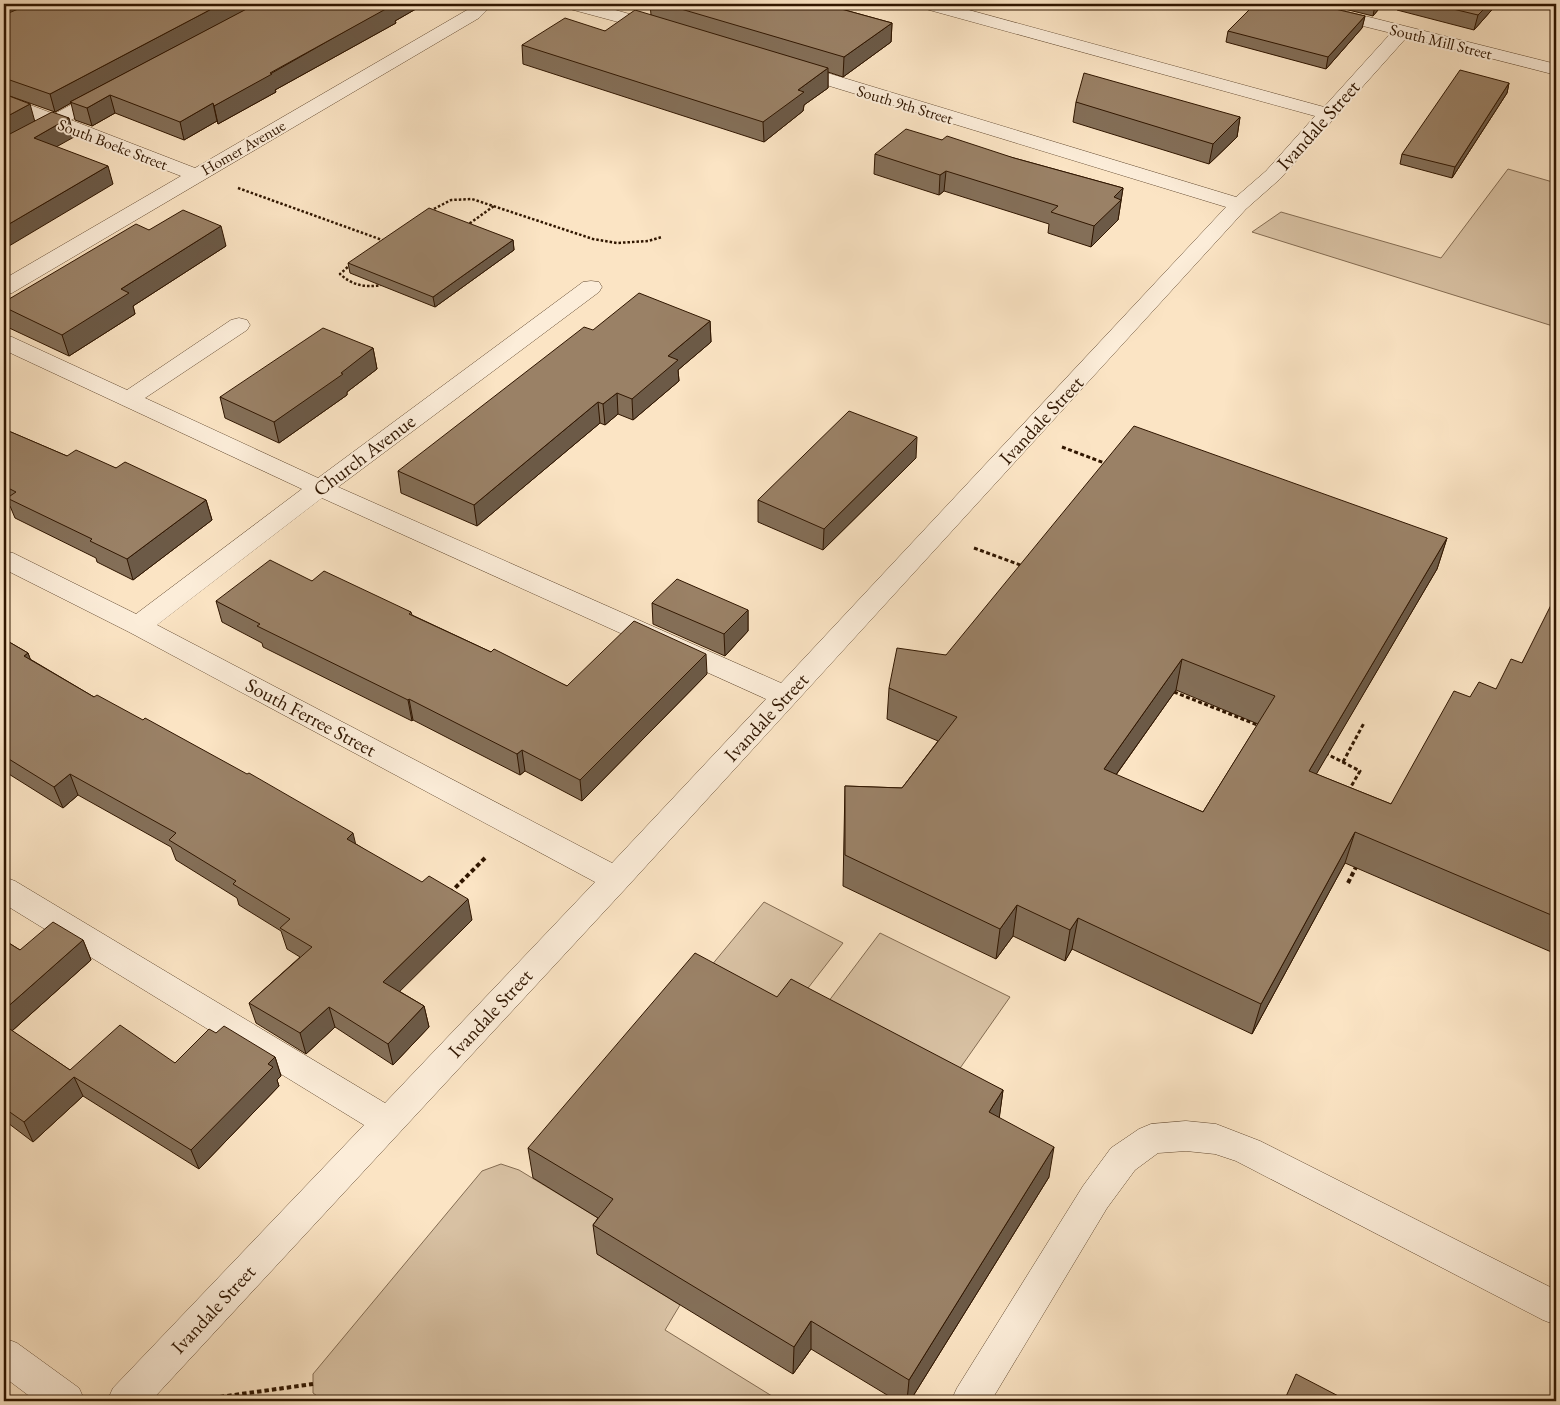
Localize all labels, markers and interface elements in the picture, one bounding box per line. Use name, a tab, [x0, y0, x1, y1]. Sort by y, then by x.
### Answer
street label: South Mill Street	[1388, 19, 1494, 64]
street label: Ivandale Street	[1271, 74, 1366, 175]
street label: South 9th Street	[854, 80, 956, 129]
street label: South Boeke Street	[55, 114, 171, 175]
street label: Homer Avenue	[197, 115, 289, 180]
street label: Ivandale Street	[993, 369, 1089, 470]
street label: Church Avenue	[308, 408, 421, 502]
street label: Ivandale Street	[718, 666, 814, 767]
street label: South Ferree Street	[241, 672, 382, 763]
street label: Ivandale Street	[442, 962, 538, 1063]
street label: Ivandale Street	[165, 1258, 261, 1359]

